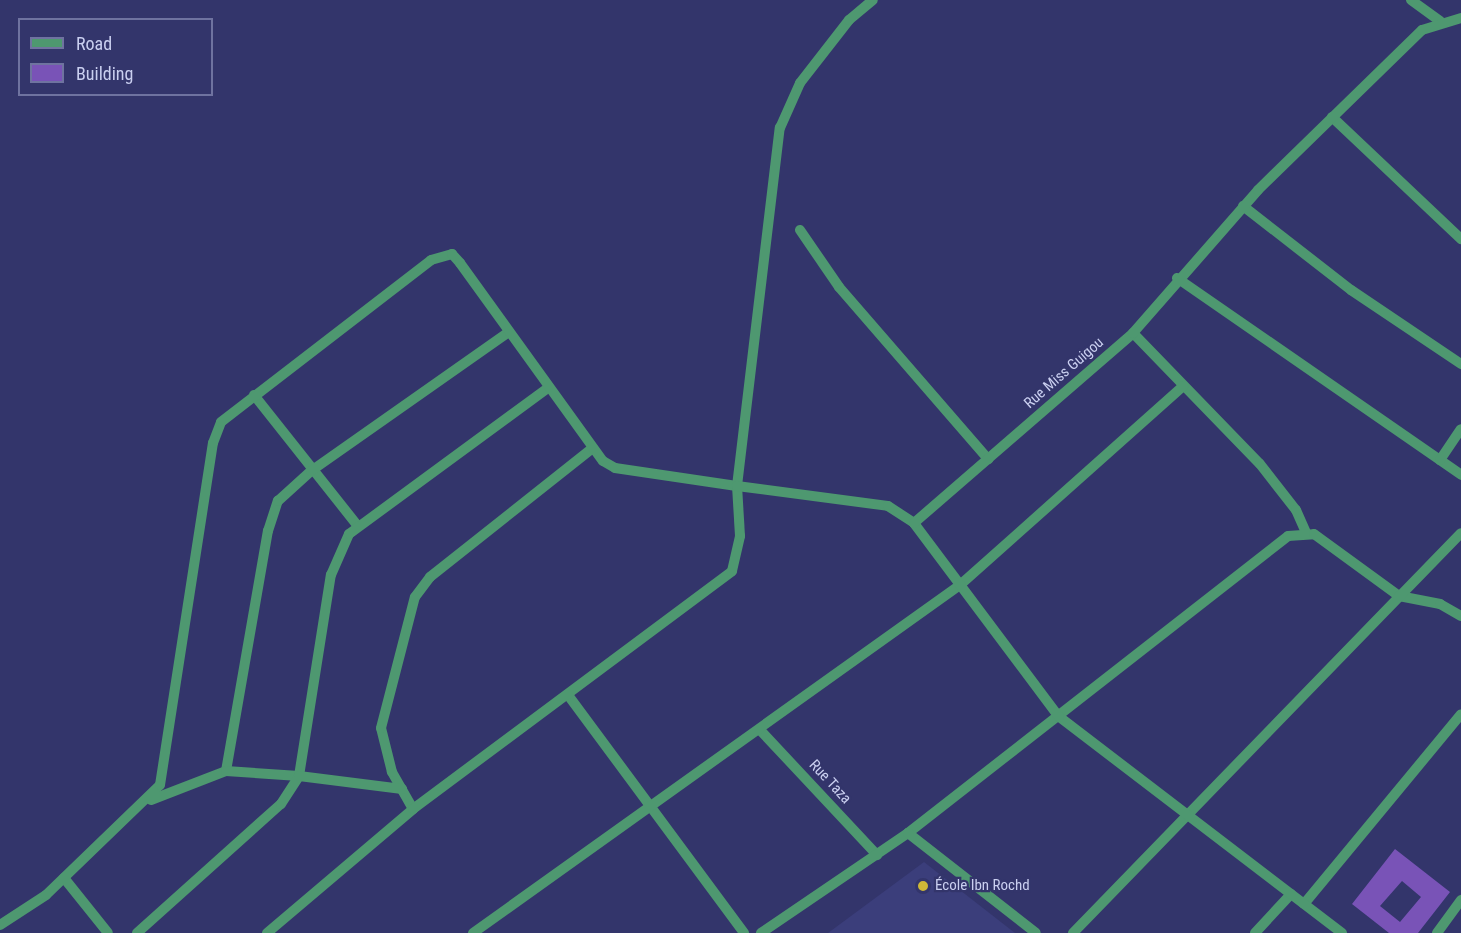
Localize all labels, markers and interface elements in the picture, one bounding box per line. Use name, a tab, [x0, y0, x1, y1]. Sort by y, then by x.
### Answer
legend	[18, 18, 213, 96]
text: Road	[76, 33, 112, 54]
text: Building	[76, 63, 133, 84]
street label: Rue Miss Guigou	[1021, 334, 1107, 412]
street label: Rue Taza	[805, 756, 855, 808]
place label: École Ibn Rochd	[935, 877, 1030, 895]
marker: École Ibn Rochd	[916, 879, 930, 893]

